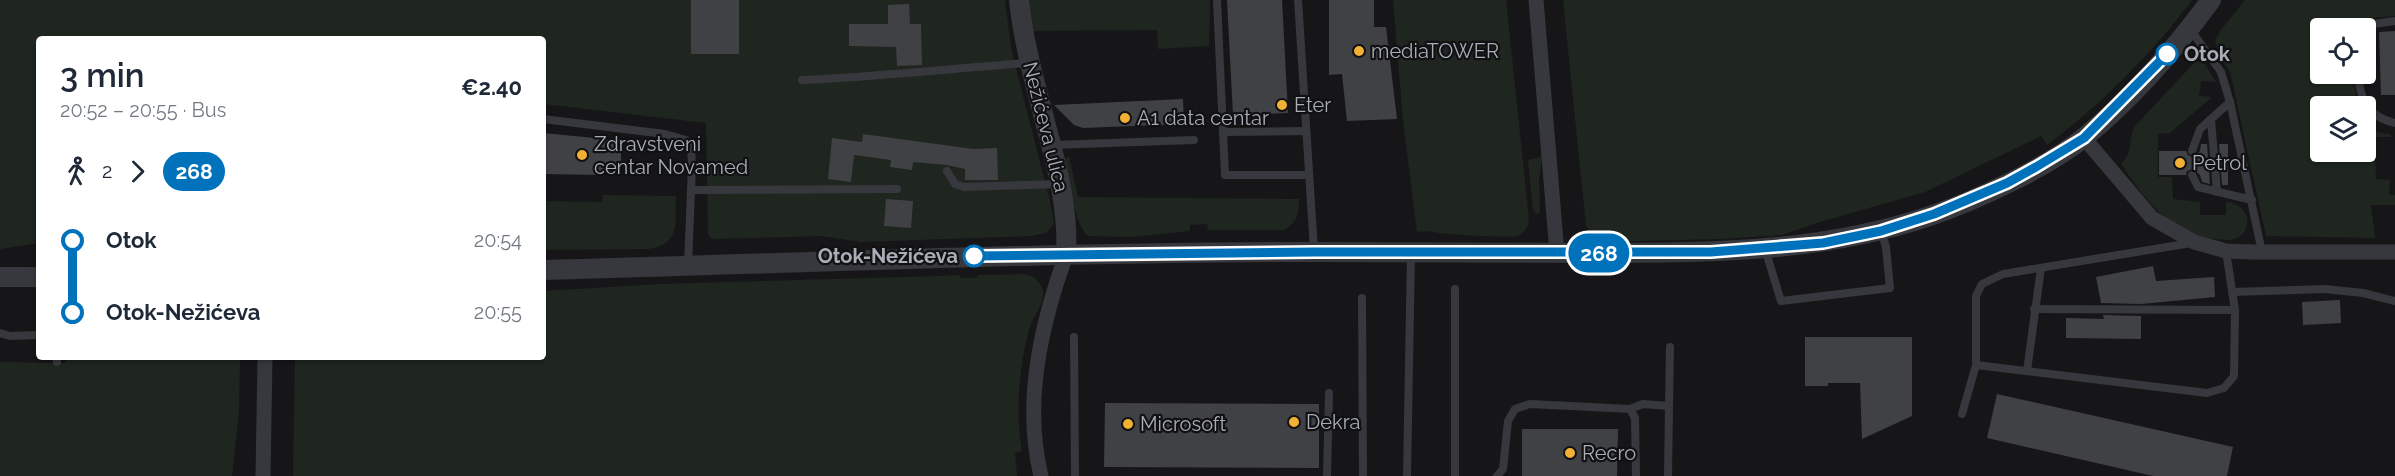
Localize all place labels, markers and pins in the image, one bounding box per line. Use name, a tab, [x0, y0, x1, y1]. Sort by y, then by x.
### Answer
place label: mediaTOWER	[1371, 39, 1499, 63]
place label: Otok	[2184, 42, 2231, 66]
marker: Otok	[2156, 43, 2178, 65]
marker: mediaTOWER	[1352, 44, 1366, 58]
place label: Eter	[1294, 93, 1331, 117]
marker: Eter	[1275, 98, 1289, 112]
place label: A1 data centar	[1137, 106, 1269, 130]
marker: A1 data centar	[1118, 111, 1132, 125]
place label: Zdravstveni centar Novamed	[594, 132, 748, 179]
marker: Zdravstveni centar Novamed	[575, 148, 589, 162]
place label: Petrol	[2192, 151, 2247, 175]
marker: Petrol	[2173, 156, 2187, 170]
place label: Otok-Nežićeva	[818, 244, 958, 268]
marker: Otok-Nežićeva	[963, 245, 985, 267]
place label: Dekra	[1306, 410, 1361, 434]
place label: Microsoft	[1140, 412, 1226, 436]
marker: Dekra	[1287, 415, 1301, 429]
marker: Microsoft	[1121, 417, 1135, 431]
place label: Recro	[1582, 441, 1636, 465]
marker: Recro	[1563, 446, 1577, 460]

